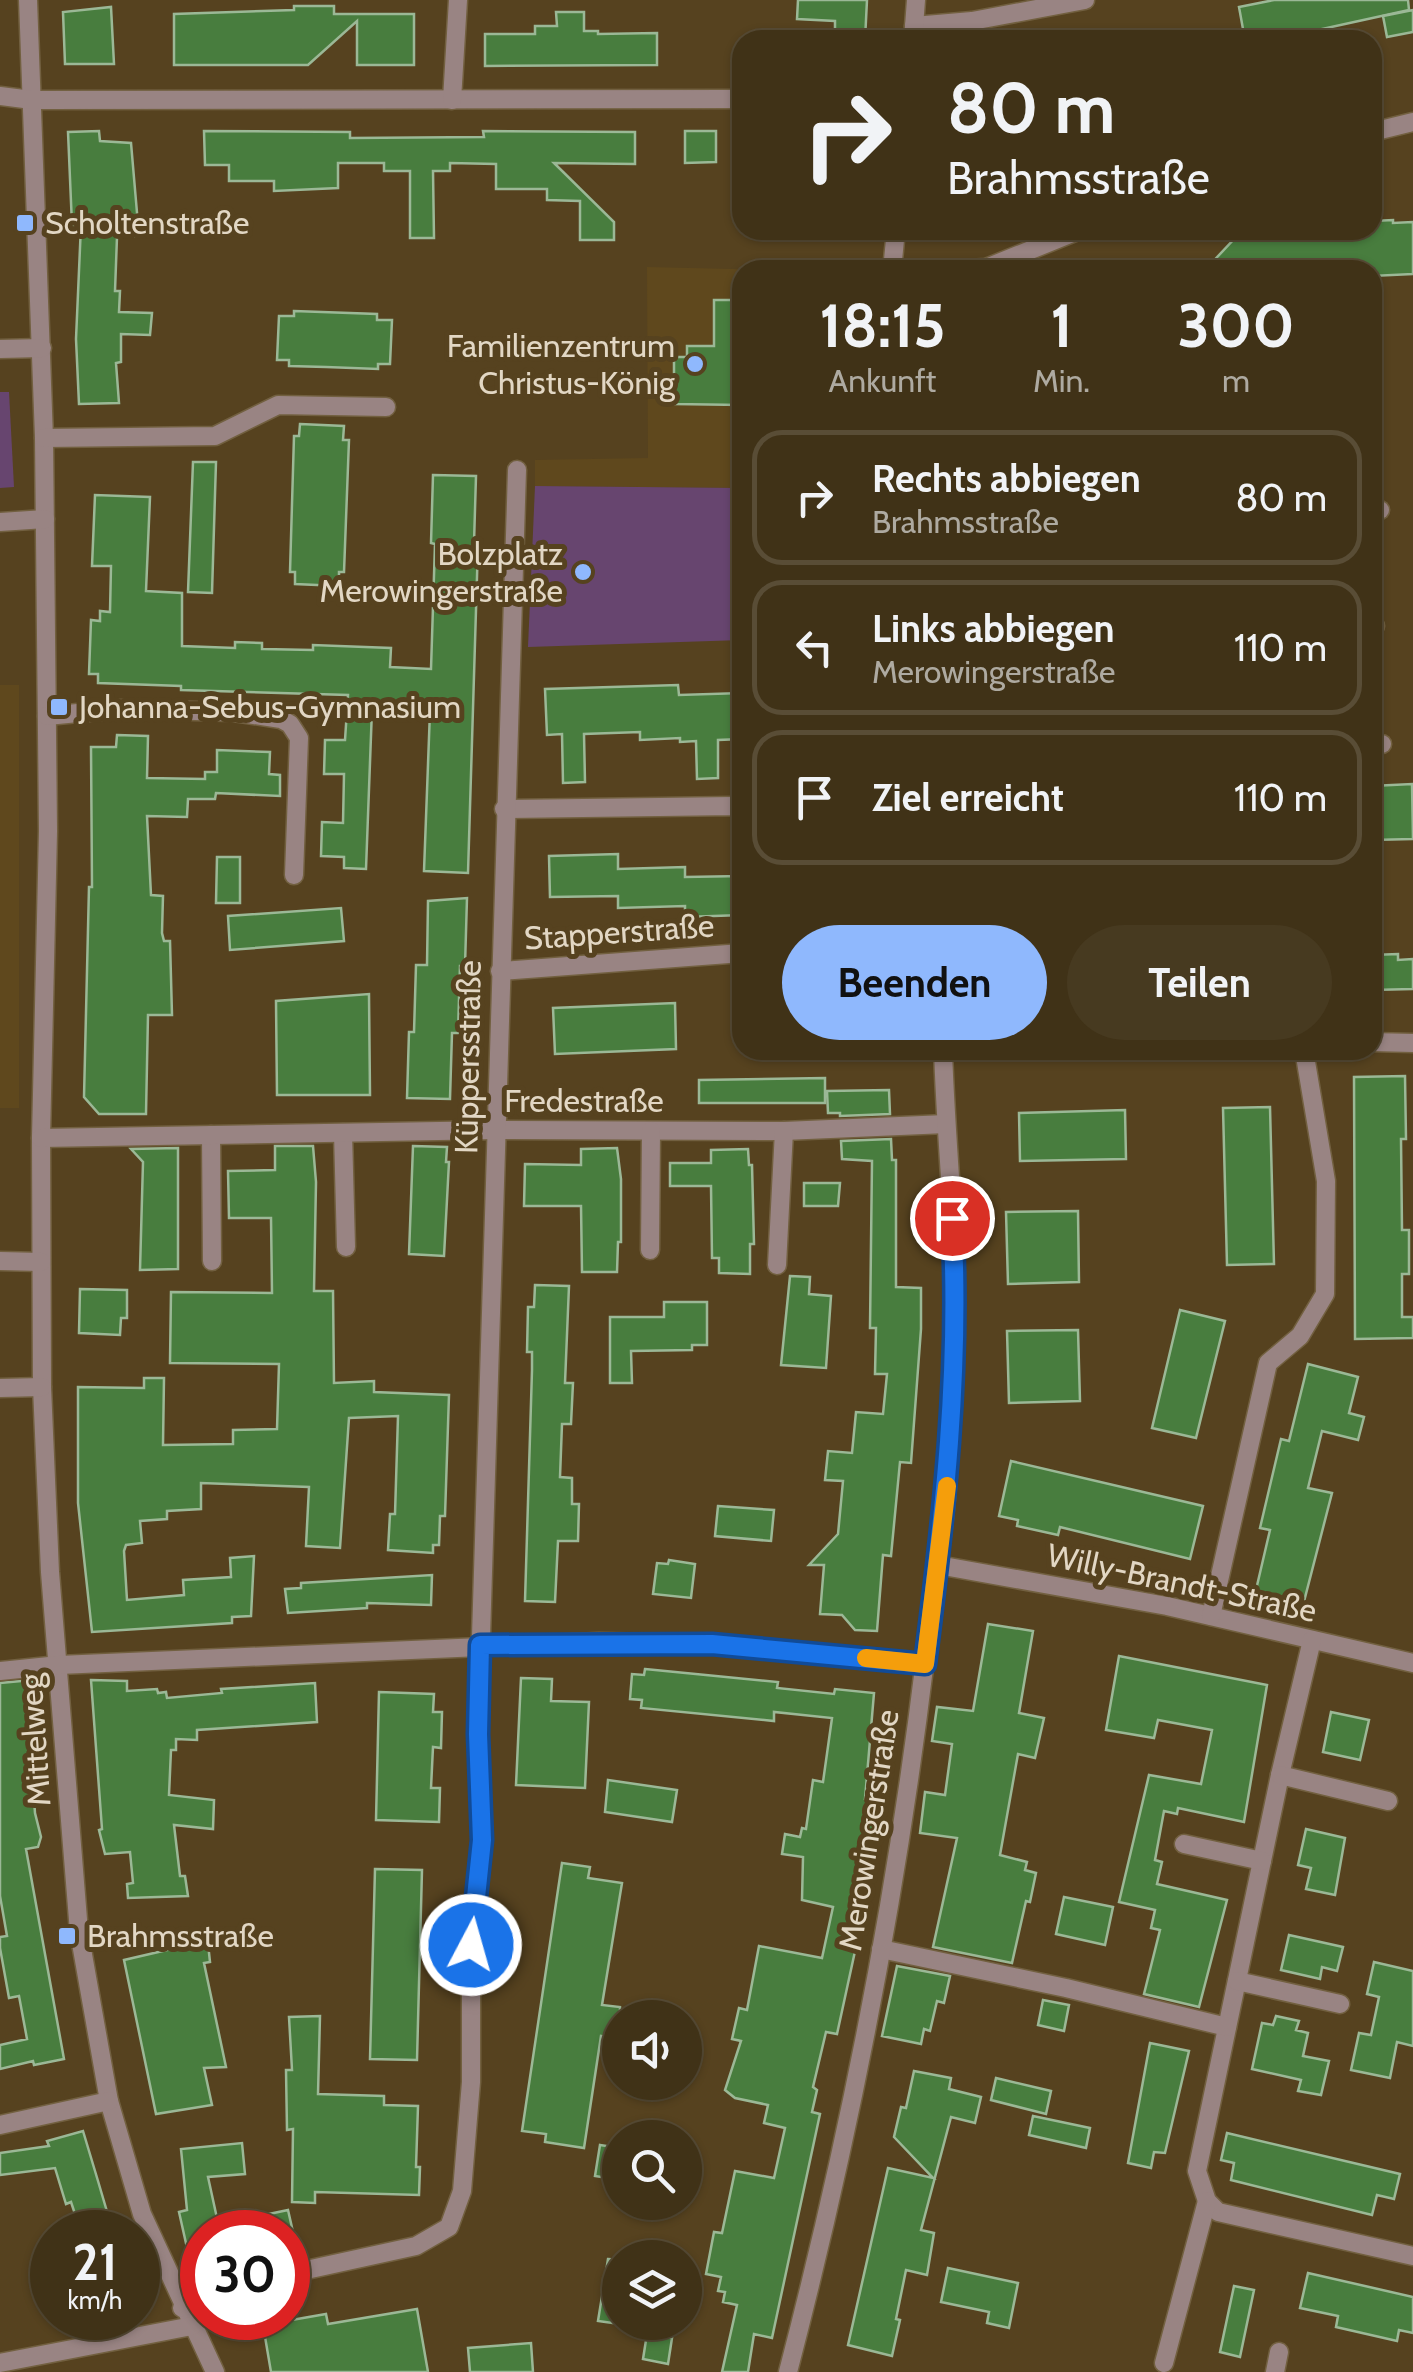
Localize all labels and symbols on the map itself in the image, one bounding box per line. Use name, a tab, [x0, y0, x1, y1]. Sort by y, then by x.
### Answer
place label: Scholtenstraße	[45, 203, 249, 242]
marker: Scholtenstraße	[14, 212, 36, 234]
place label: Familienzentrum Christus-König	[447, 326, 676, 402]
marker: Familienzentrum Christus-König	[684, 353, 706, 375]
place label: Bolzplatz Merowingerstraße	[320, 534, 563, 610]
marker: Bolzplatz Merowingerstraße	[572, 561, 594, 583]
place label: Johanna-Sebus-Gymnasium	[78, 687, 461, 726]
marker: Johanna-Sebus-Gymnasium	[48, 696, 70, 718]
street label: Stapperstraße	[523, 905, 715, 958]
street label: Küppersstraße	[446, 960, 489, 1154]
street label: Fredestraße	[504, 1081, 664, 1120]
pin	[910, 1176, 995, 1261]
street label: Willy-Brandt-Straße	[1044, 1535, 1320, 1630]
street label: Mittelweg	[10, 1671, 59, 1808]
street label: Merowingerstraße	[830, 1707, 907, 1953]
position arrow	[419, 1893, 523, 1997]
place label: Brahmsstraße	[87, 1916, 274, 1955]
marker: Brahmsstraße	[56, 1925, 78, 1947]
speed limit sign: 30	[180, 2210, 310, 2340]

